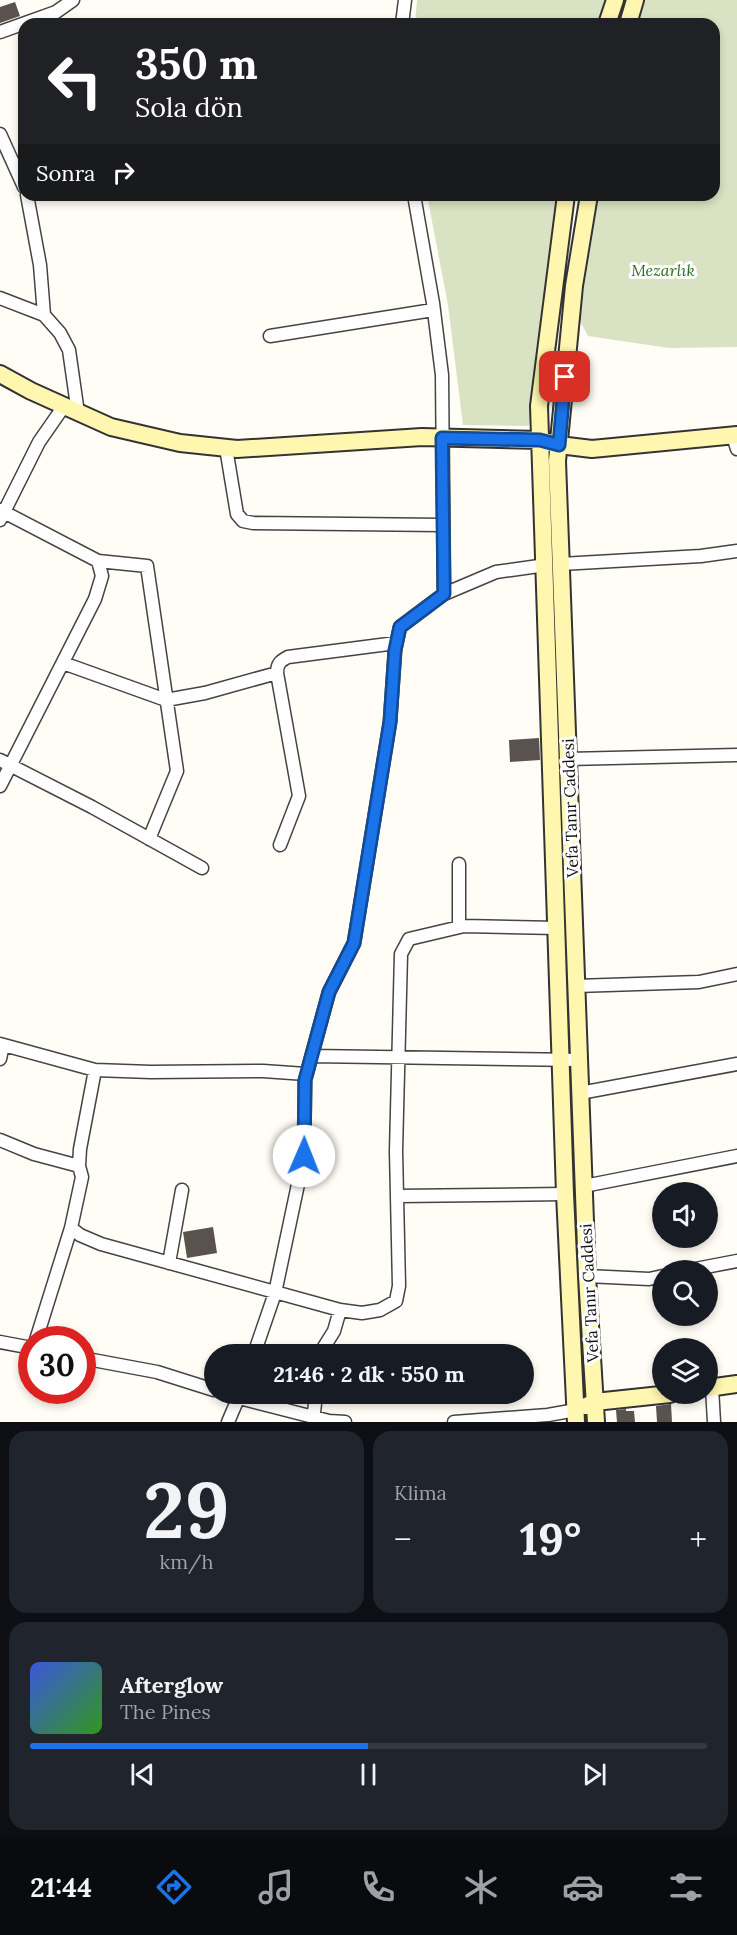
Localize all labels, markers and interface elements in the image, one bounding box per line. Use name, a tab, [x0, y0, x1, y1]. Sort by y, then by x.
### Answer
text: 350 m	[135, 37, 258, 91]
icon: left	[36, 42, 114, 120]
text: Sola dön	[135, 90, 243, 124]
icon: right	[107, 156, 140, 189]
text: Sonra	[36, 159, 95, 187]
park label: Mezarlık	[631, 260, 695, 280]
pin	[539, 351, 590, 402]
icon: arrive	[548, 360, 581, 393]
street label: Vefa Tanır Caddesi	[558, 738, 582, 879]
position arrow	[272, 1124, 336, 1188]
map controls	[652, 1182, 718, 1404]
button: sound	[652, 1182, 718, 1248]
street label: Vefa Tanır Caddesi	[575, 1223, 603, 1364]
button: search	[652, 1260, 718, 1326]
speed limit sign: 30	[18, 1326, 96, 1404]
button: layers	[652, 1338, 718, 1404]
text: 21:46 · 2 dk · 550 m	[273, 1360, 465, 1388]
text: 29	[143, 1460, 230, 1559]
text: Klima	[394, 1480, 447, 1505]
text: 19°	[520, 1510, 581, 1567]
text: −	[394, 1518, 412, 1560]
text: +	[689, 1518, 707, 1560]
text: km/h	[159, 1549, 214, 1574]
text: Afterglow	[120, 1671, 223, 1699]
text: The Pines	[120, 1699, 211, 1724]
icon: previous	[126, 1758, 159, 1791]
icon: pause	[352, 1758, 385, 1791]
icon: next	[578, 1758, 611, 1791]
icon: directions	[153, 1866, 195, 1908]
icon: music	[255, 1866, 297, 1908]
icon: phone	[357, 1866, 399, 1908]
icon: climate	[460, 1866, 502, 1908]
icon: car	[562, 1866, 604, 1908]
icon: filters	[665, 1866, 707, 1908]
text: 21:44	[30, 1870, 92, 1904]

